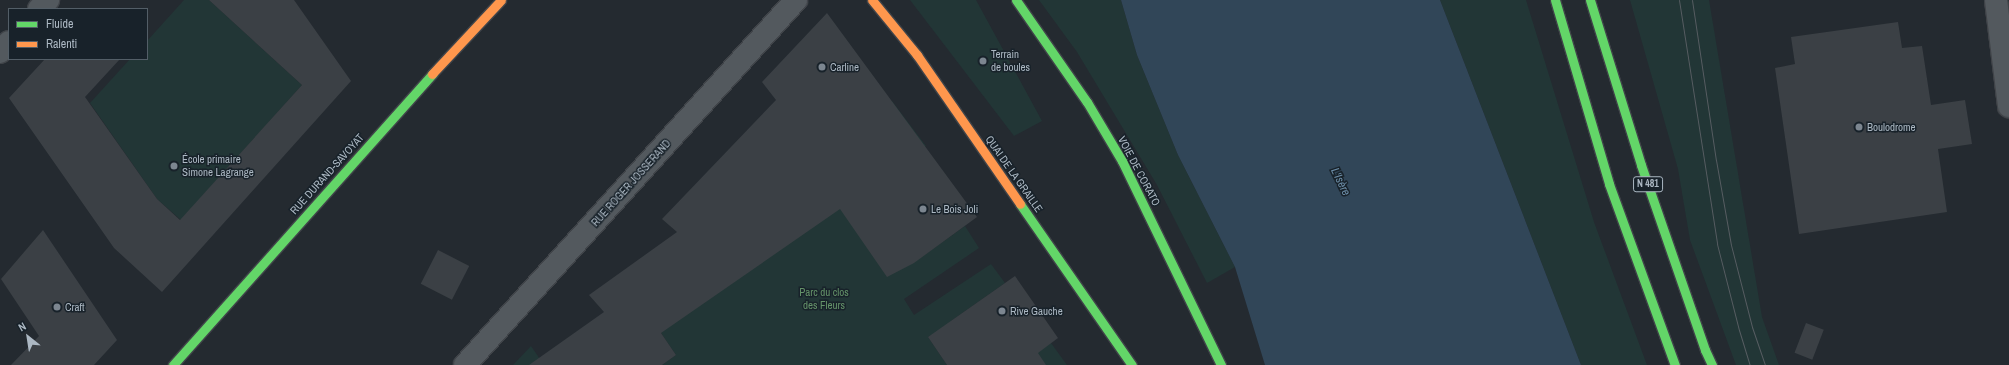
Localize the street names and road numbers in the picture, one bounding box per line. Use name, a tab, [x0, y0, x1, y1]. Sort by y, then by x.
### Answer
street label: RUE DURAND-SAVOYAT	[287, 131, 367, 217]
street label: QUAI DE LA GRAILLE	[982, 133, 1046, 215]
street label: VOIE DE CORATO	[1115, 134, 1163, 208]
street label: RUE ROGER JOSSERAND	[589, 137, 673, 229]
road number: N 481	[1633, 176, 1663, 192]

